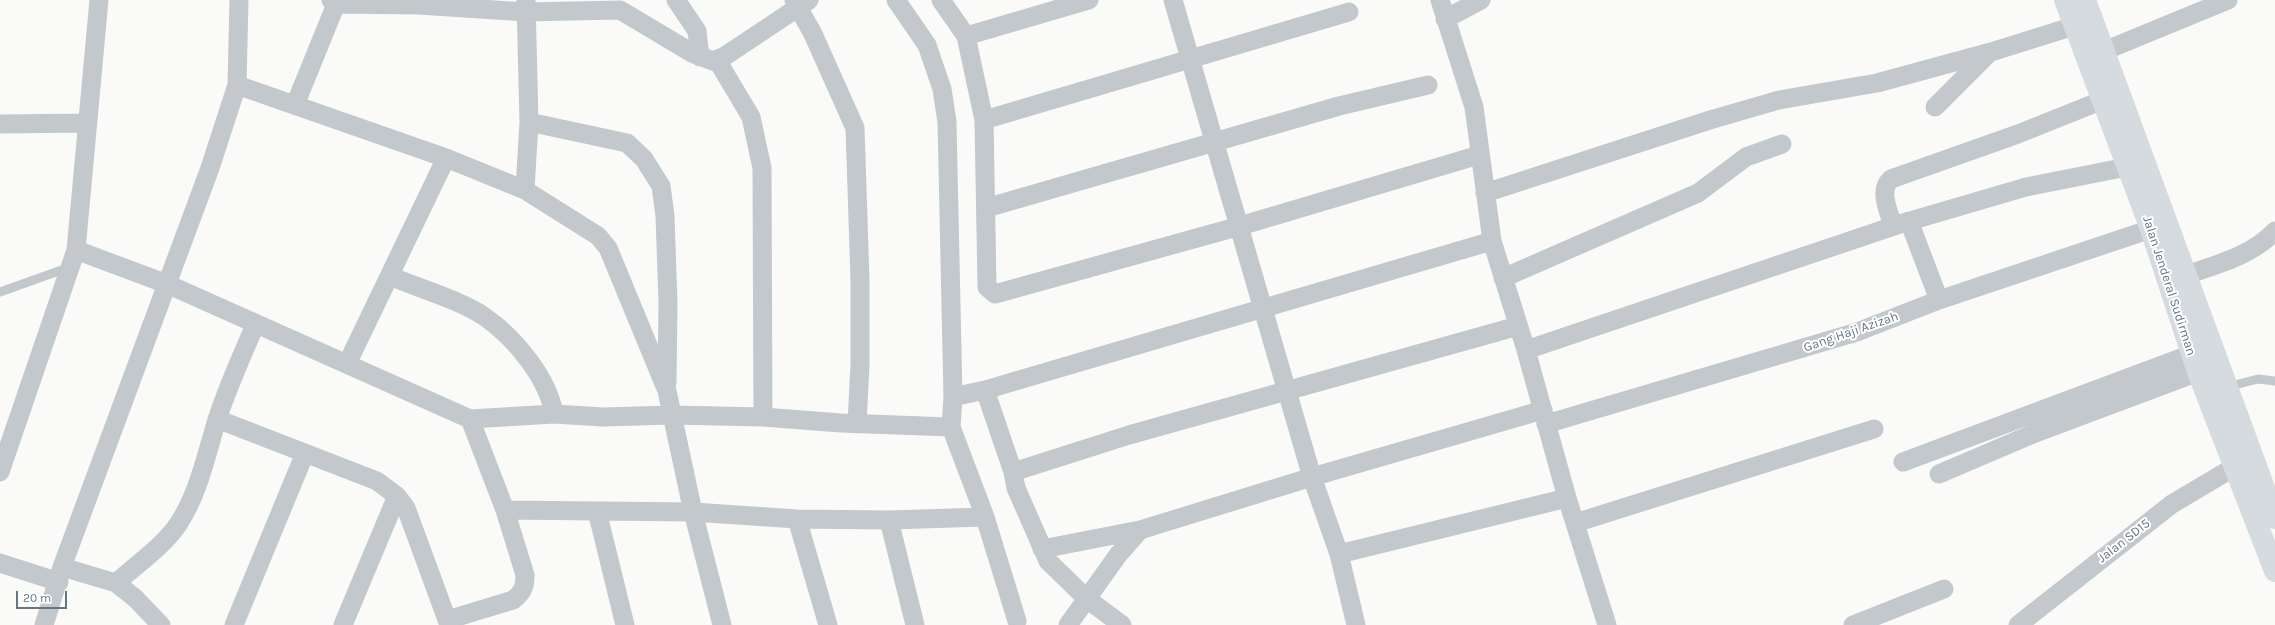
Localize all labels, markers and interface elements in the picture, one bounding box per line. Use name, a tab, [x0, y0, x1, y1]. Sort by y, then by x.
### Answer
street label: Jalan Jenderal Sudirman	[2139, 214, 2199, 358]
street label: Gang Haji Azizah	[1801, 308, 1901, 356]
street label: Jalan SD15	[2095, 516, 2153, 566]
scale bar	[18, 583, 69, 609]
text: 20 m	[23, 591, 51, 605]

